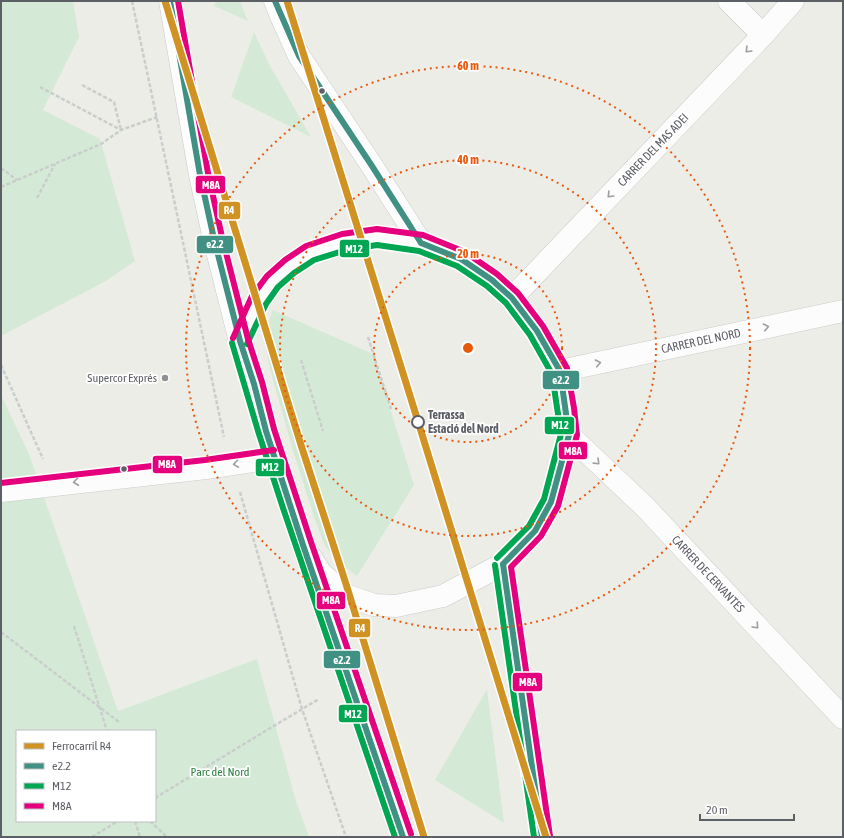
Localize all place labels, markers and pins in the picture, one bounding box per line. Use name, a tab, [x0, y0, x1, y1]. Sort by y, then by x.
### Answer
unlabelled marker	[317, 86, 327, 96]
centre of rings	[461, 341, 475, 355]
place label: Supercor Exprés	[87, 371, 157, 385]
marker: Supercor Exprés	[160, 373, 170, 383]
place label: Terrassa Estació del Nord	[428, 408, 499, 436]
marker: Terrassa Estació del Nord	[411, 415, 425, 429]
unlabelled marker	[119, 464, 129, 474]

